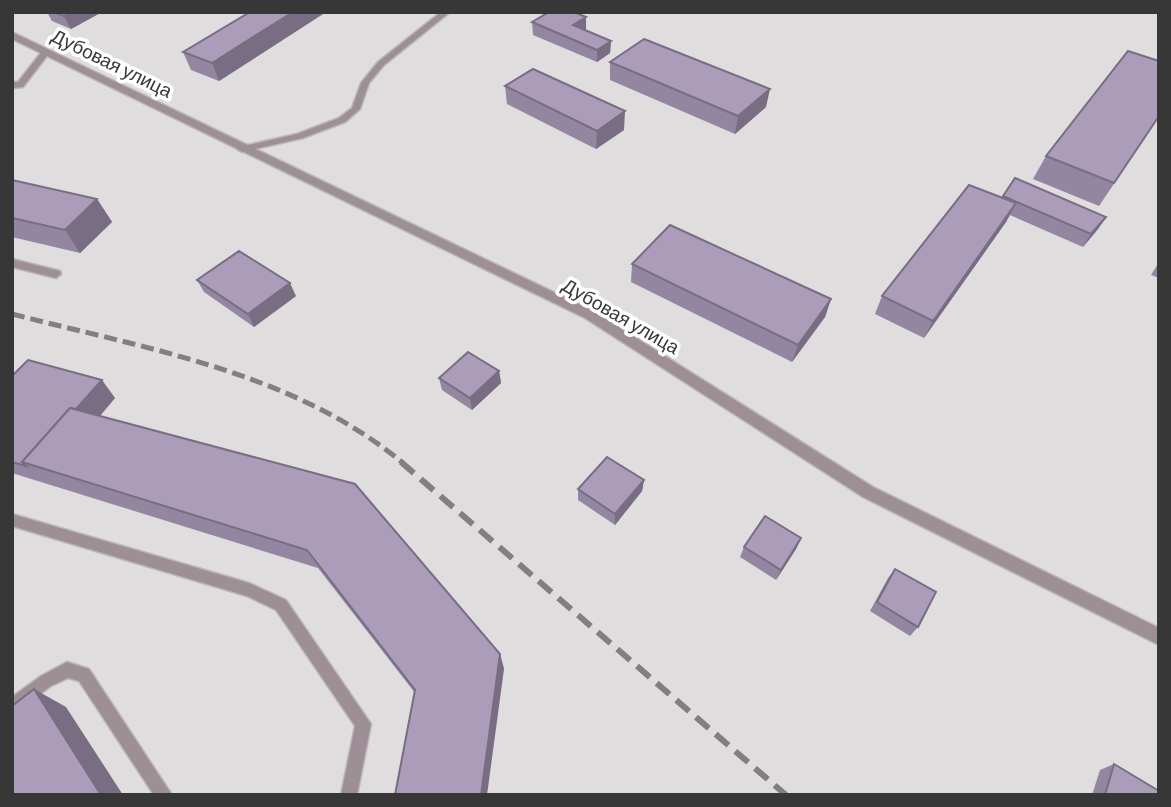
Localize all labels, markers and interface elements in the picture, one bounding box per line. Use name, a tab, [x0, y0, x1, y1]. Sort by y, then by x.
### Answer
street label: Дубовая улица	[48, 23, 177, 102]
street label: Дубовая улица	[559, 273, 684, 359]

